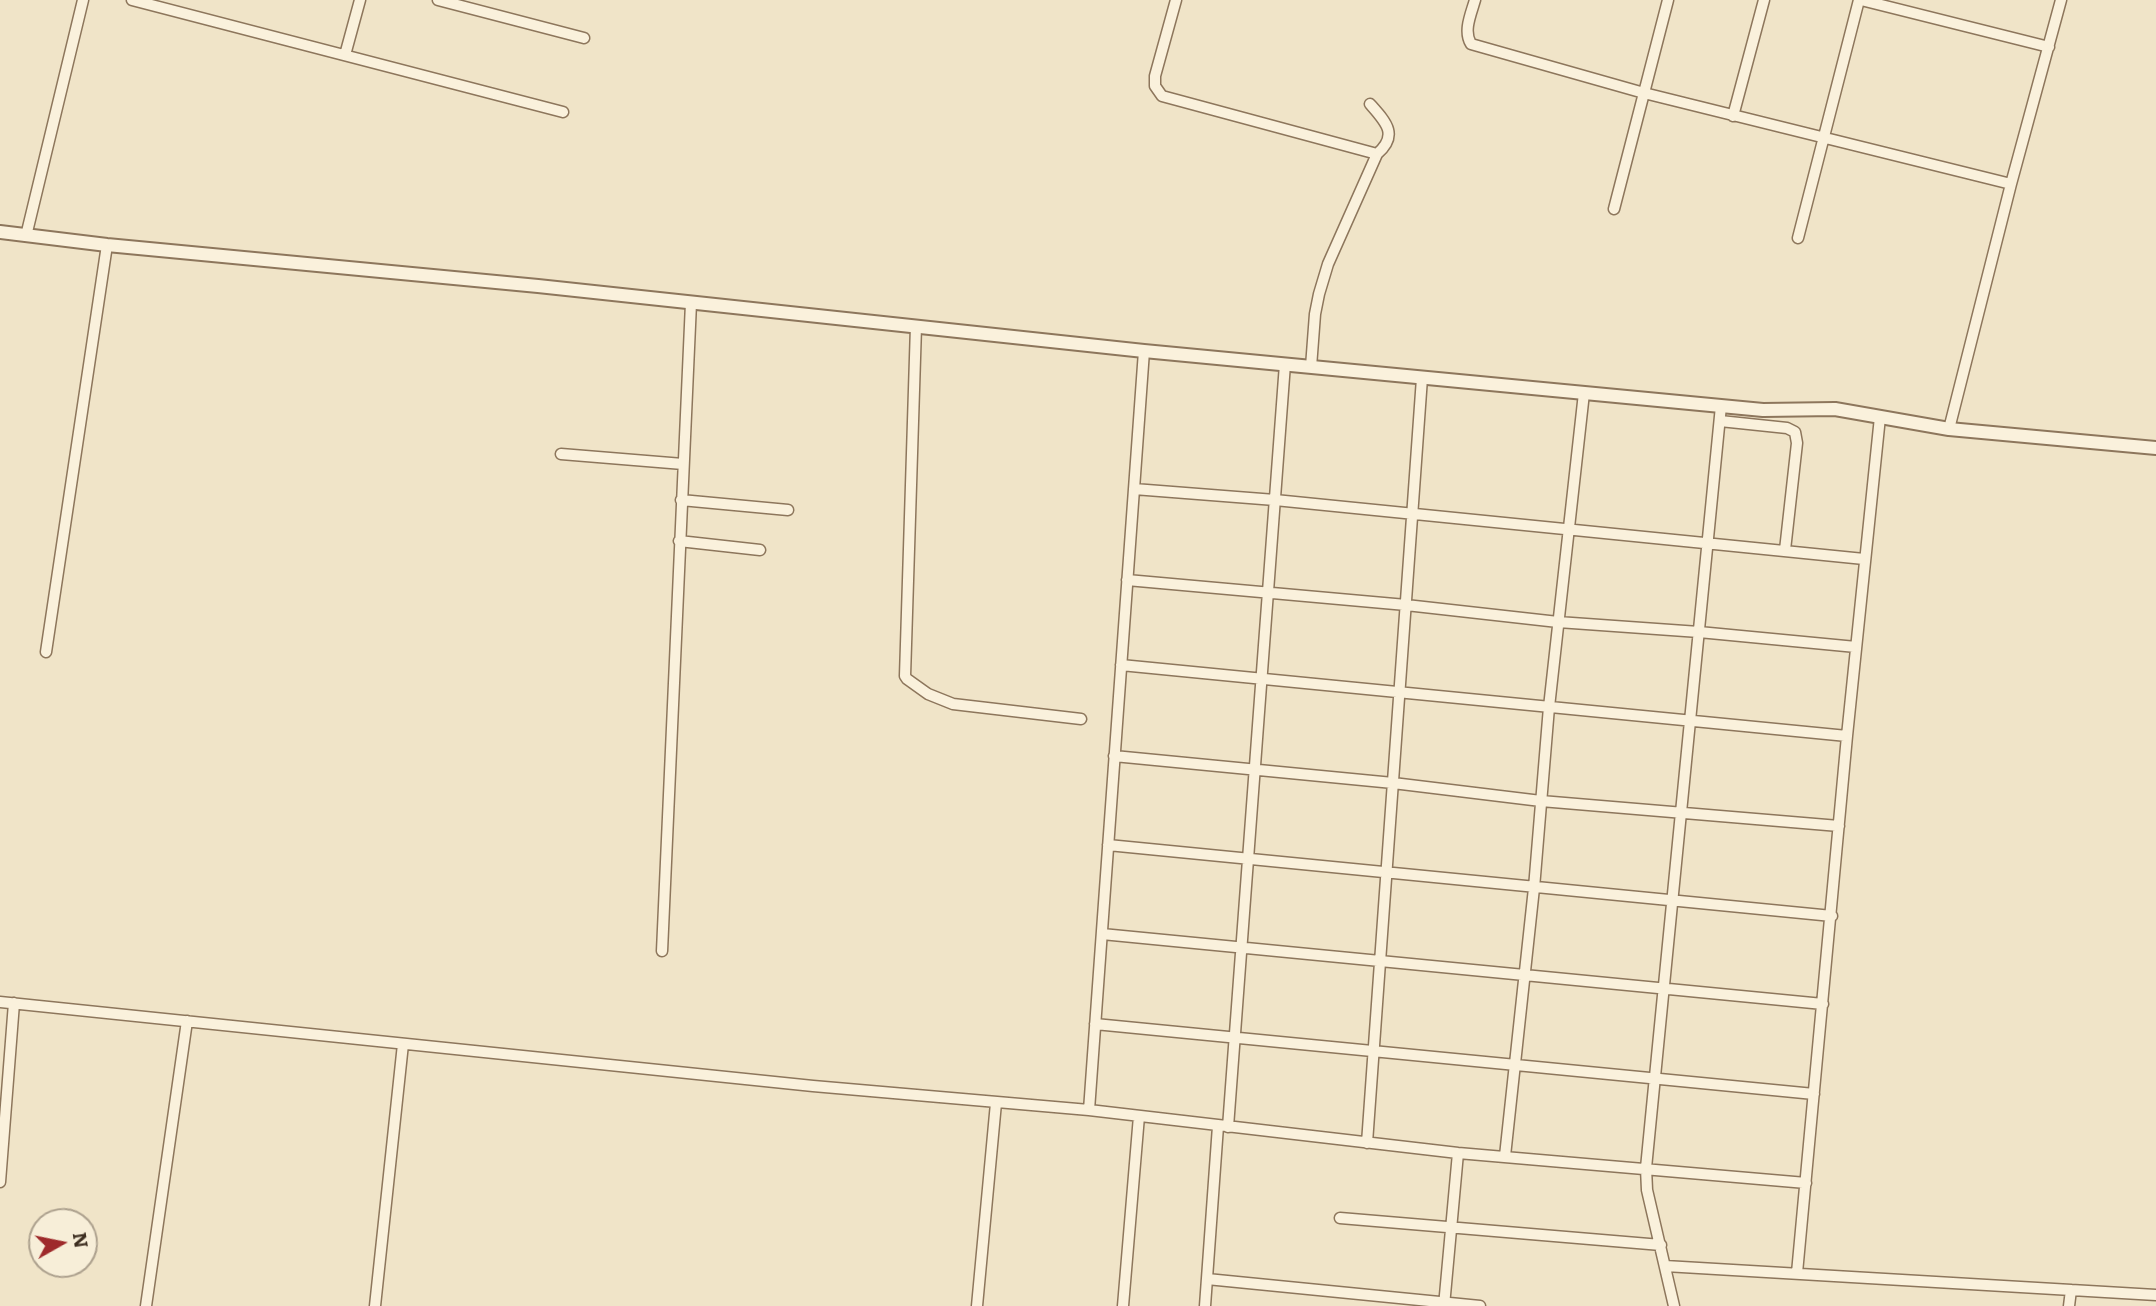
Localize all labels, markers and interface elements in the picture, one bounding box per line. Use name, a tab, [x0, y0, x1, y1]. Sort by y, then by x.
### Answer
north arrow	[28, 1208, 98, 1278]
text: N	[67, 1230, 97, 1250]

